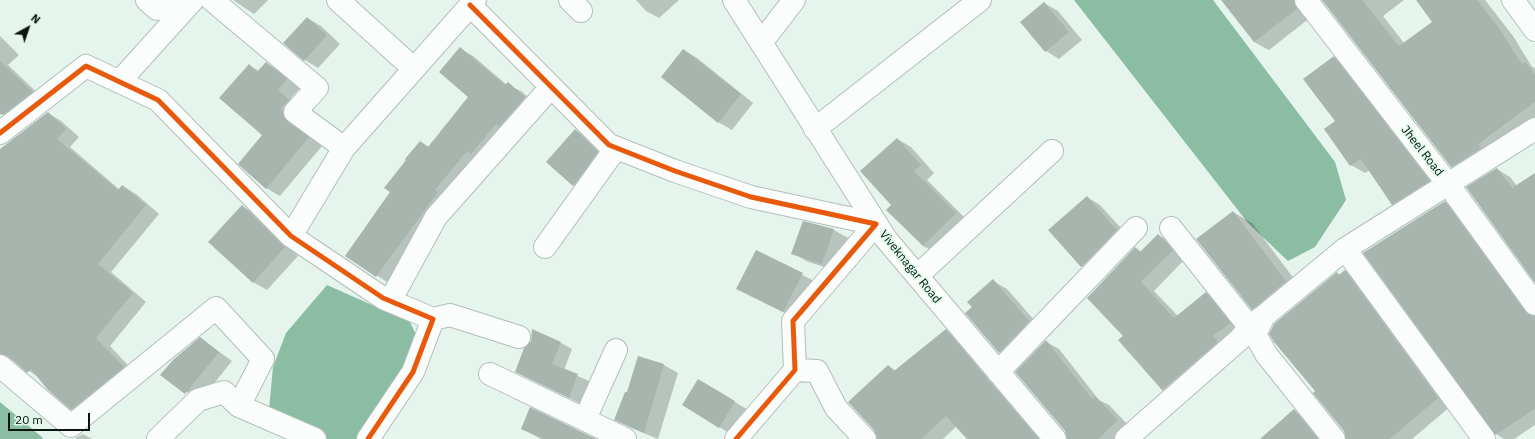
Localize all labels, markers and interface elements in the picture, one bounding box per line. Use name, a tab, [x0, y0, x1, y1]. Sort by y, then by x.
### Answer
north arrow	[8, 8, 48, 48]
text: N	[28, 11, 43, 27]
street label: Jheel Road	[1398, 123, 1446, 179]
street label: Viveknagar Road	[876, 228, 944, 306]
scale bar	[10, 405, 92, 431]
text: 20 m	[15, 412, 43, 427]

